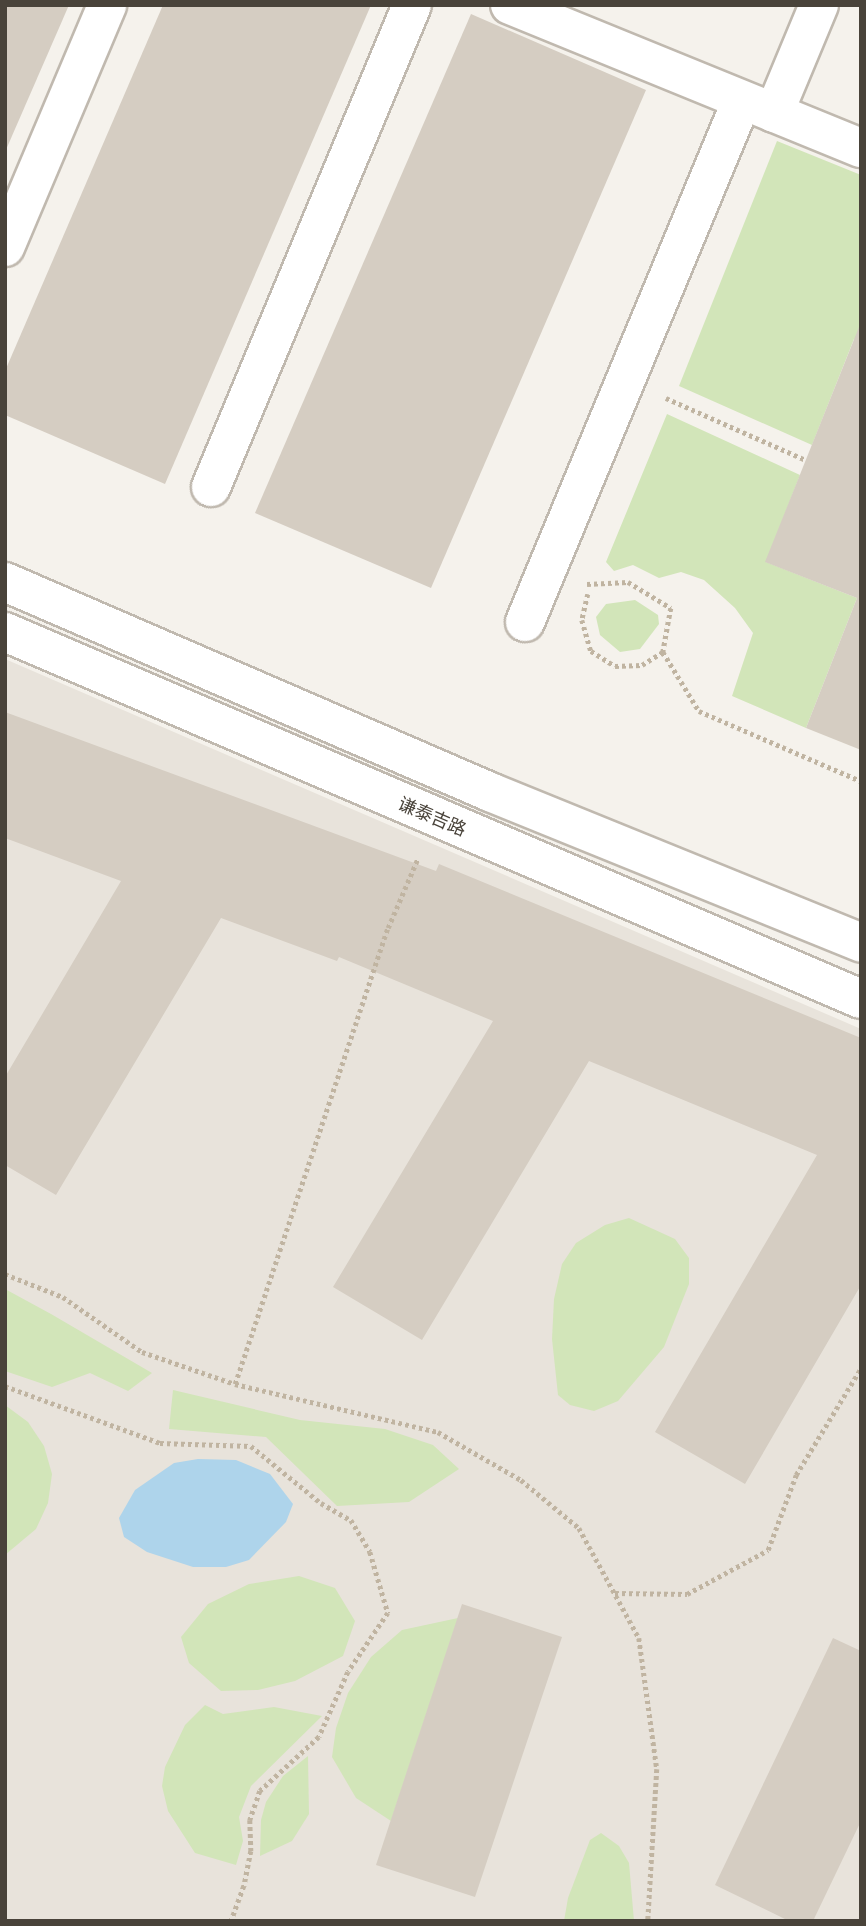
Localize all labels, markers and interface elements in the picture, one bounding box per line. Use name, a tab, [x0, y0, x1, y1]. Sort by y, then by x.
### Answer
street label: 谦泰吉路	[395, 793, 469, 841]

